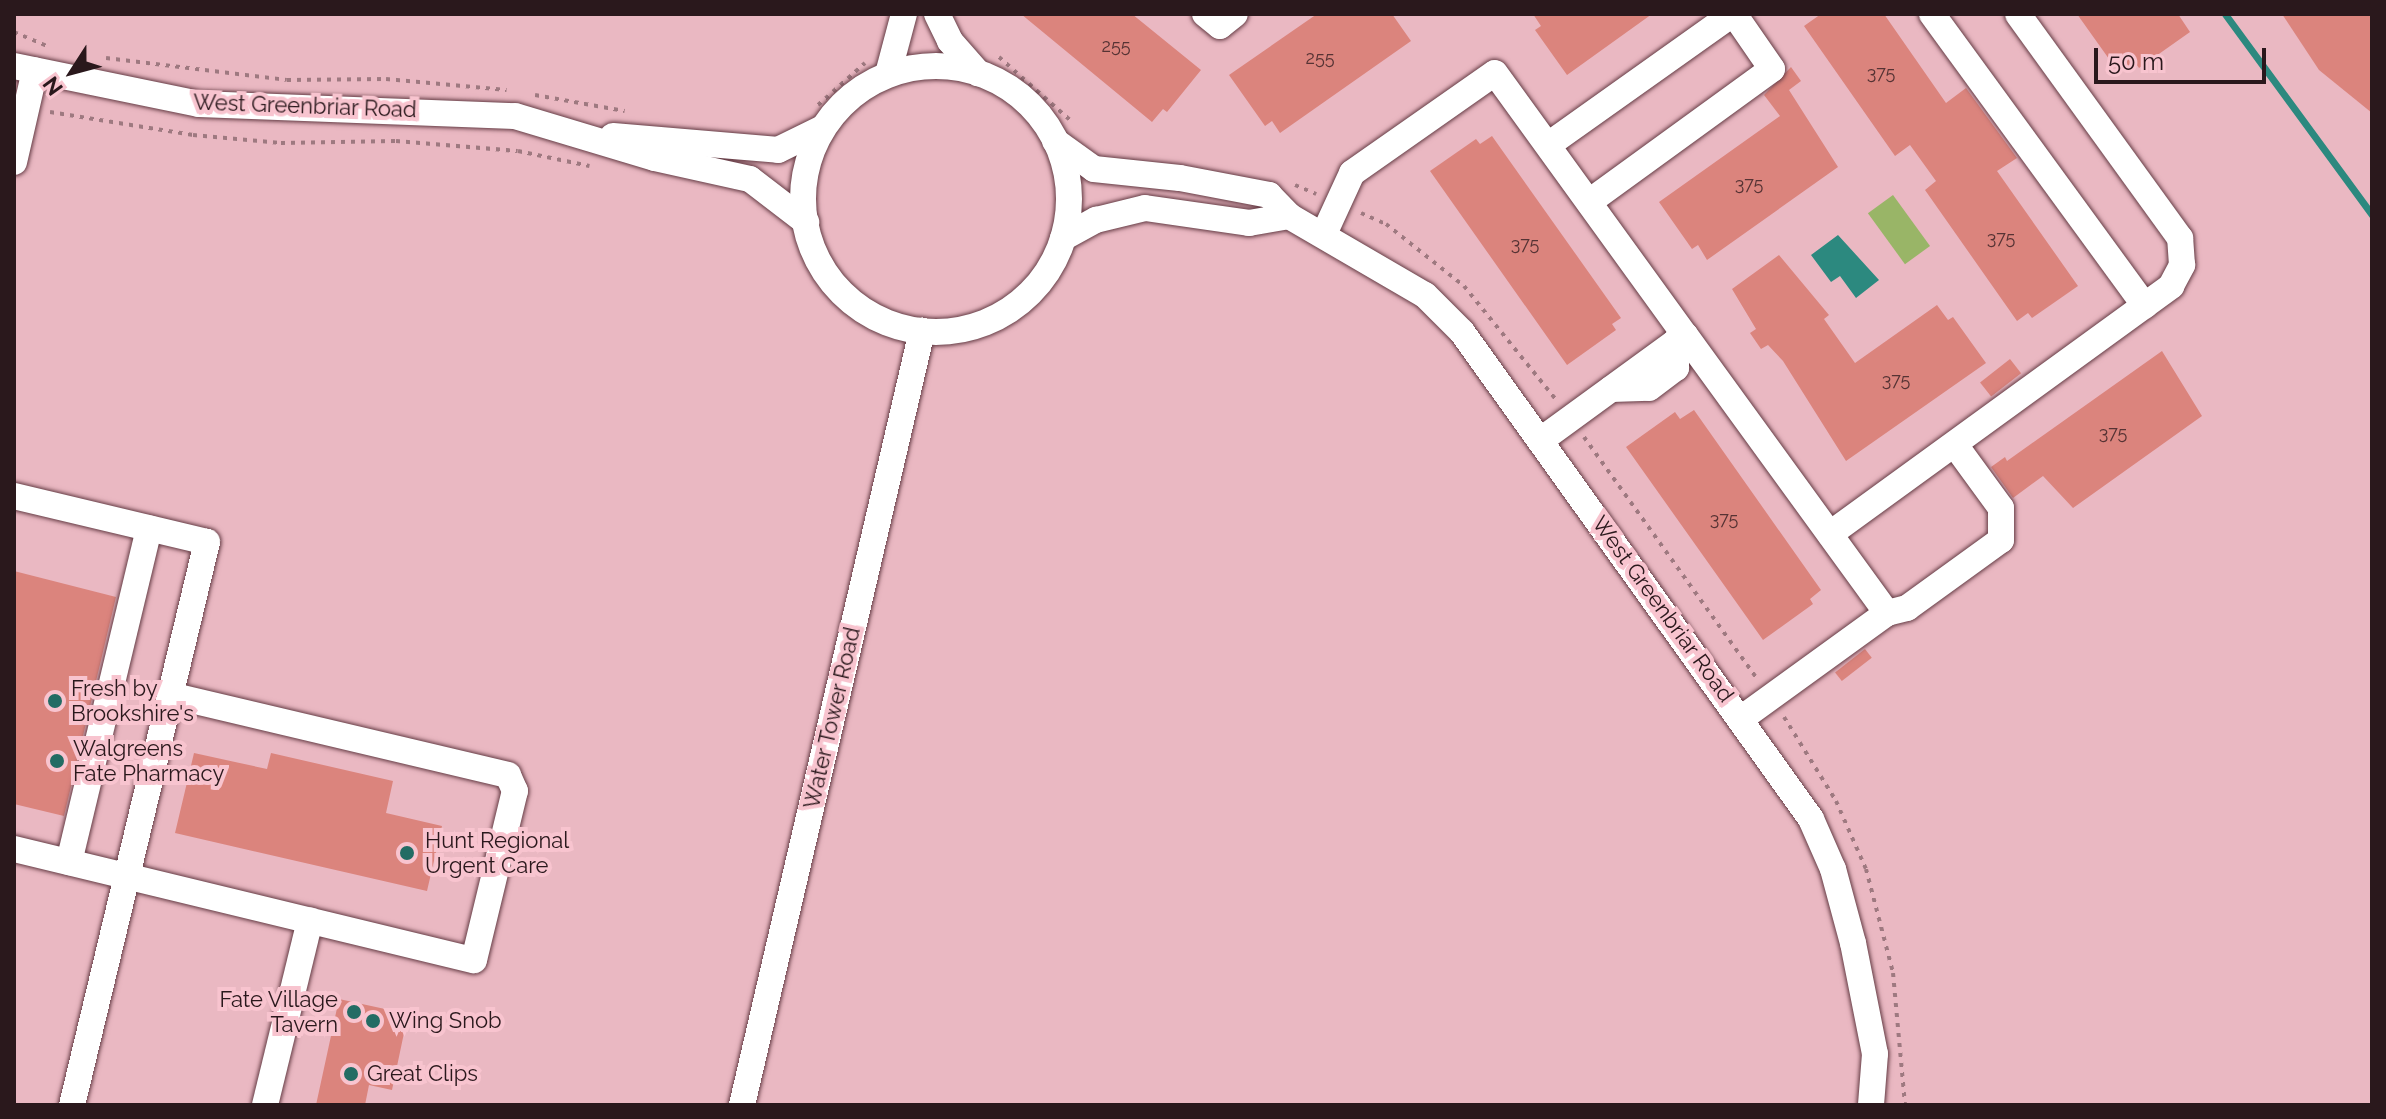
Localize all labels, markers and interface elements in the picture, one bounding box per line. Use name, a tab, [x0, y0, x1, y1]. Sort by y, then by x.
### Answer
north arrow	[32, 32, 112, 112]
scale bar	[2098, 32, 2270, 82]
house number: 255	[1102, 35, 1130, 57]
house number: 255	[1306, 47, 1334, 69]
text: 50 m	[2108, 47, 2164, 76]
house number: 375	[1867, 62, 1895, 84]
text: N	[37, 72, 68, 101]
street label: West Greenbriar Road	[193, 89, 417, 123]
house number: 375	[1735, 173, 1763, 195]
house number: 375	[1987, 227, 2015, 249]
house number: 375	[1511, 233, 1539, 255]
house number: 375	[1882, 369, 1910, 391]
house number: 375	[2099, 422, 2127, 444]
house number: 375	[1710, 508, 1738, 530]
street label: West Greenbriar Road	[1586, 511, 1740, 707]
street label: Water Tower Road	[798, 624, 866, 812]
place label: Fresh by Brookshire's	[71, 675, 194, 726]
marker: Fresh by Brookshire's	[46, 692, 64, 710]
place label: Walgreens Fate Pharmacy	[73, 735, 224, 786]
marker: Walgreens Fate Pharmacy	[48, 752, 66, 770]
place label: Hunt Regional Urgent Care	[425, 827, 569, 878]
marker: Hunt Regional Urgent Care	[396, 842, 418, 864]
place label: Fate Village Tavern	[219, 986, 338, 1038]
marker: Fate Village Tavern	[345, 1003, 363, 1021]
place label: Wing Snob	[389, 1008, 502, 1034]
marker: Wing Snob	[364, 1012, 382, 1030]
place label: Great Clips	[367, 1061, 478, 1087]
marker: Great Clips	[342, 1065, 360, 1083]

